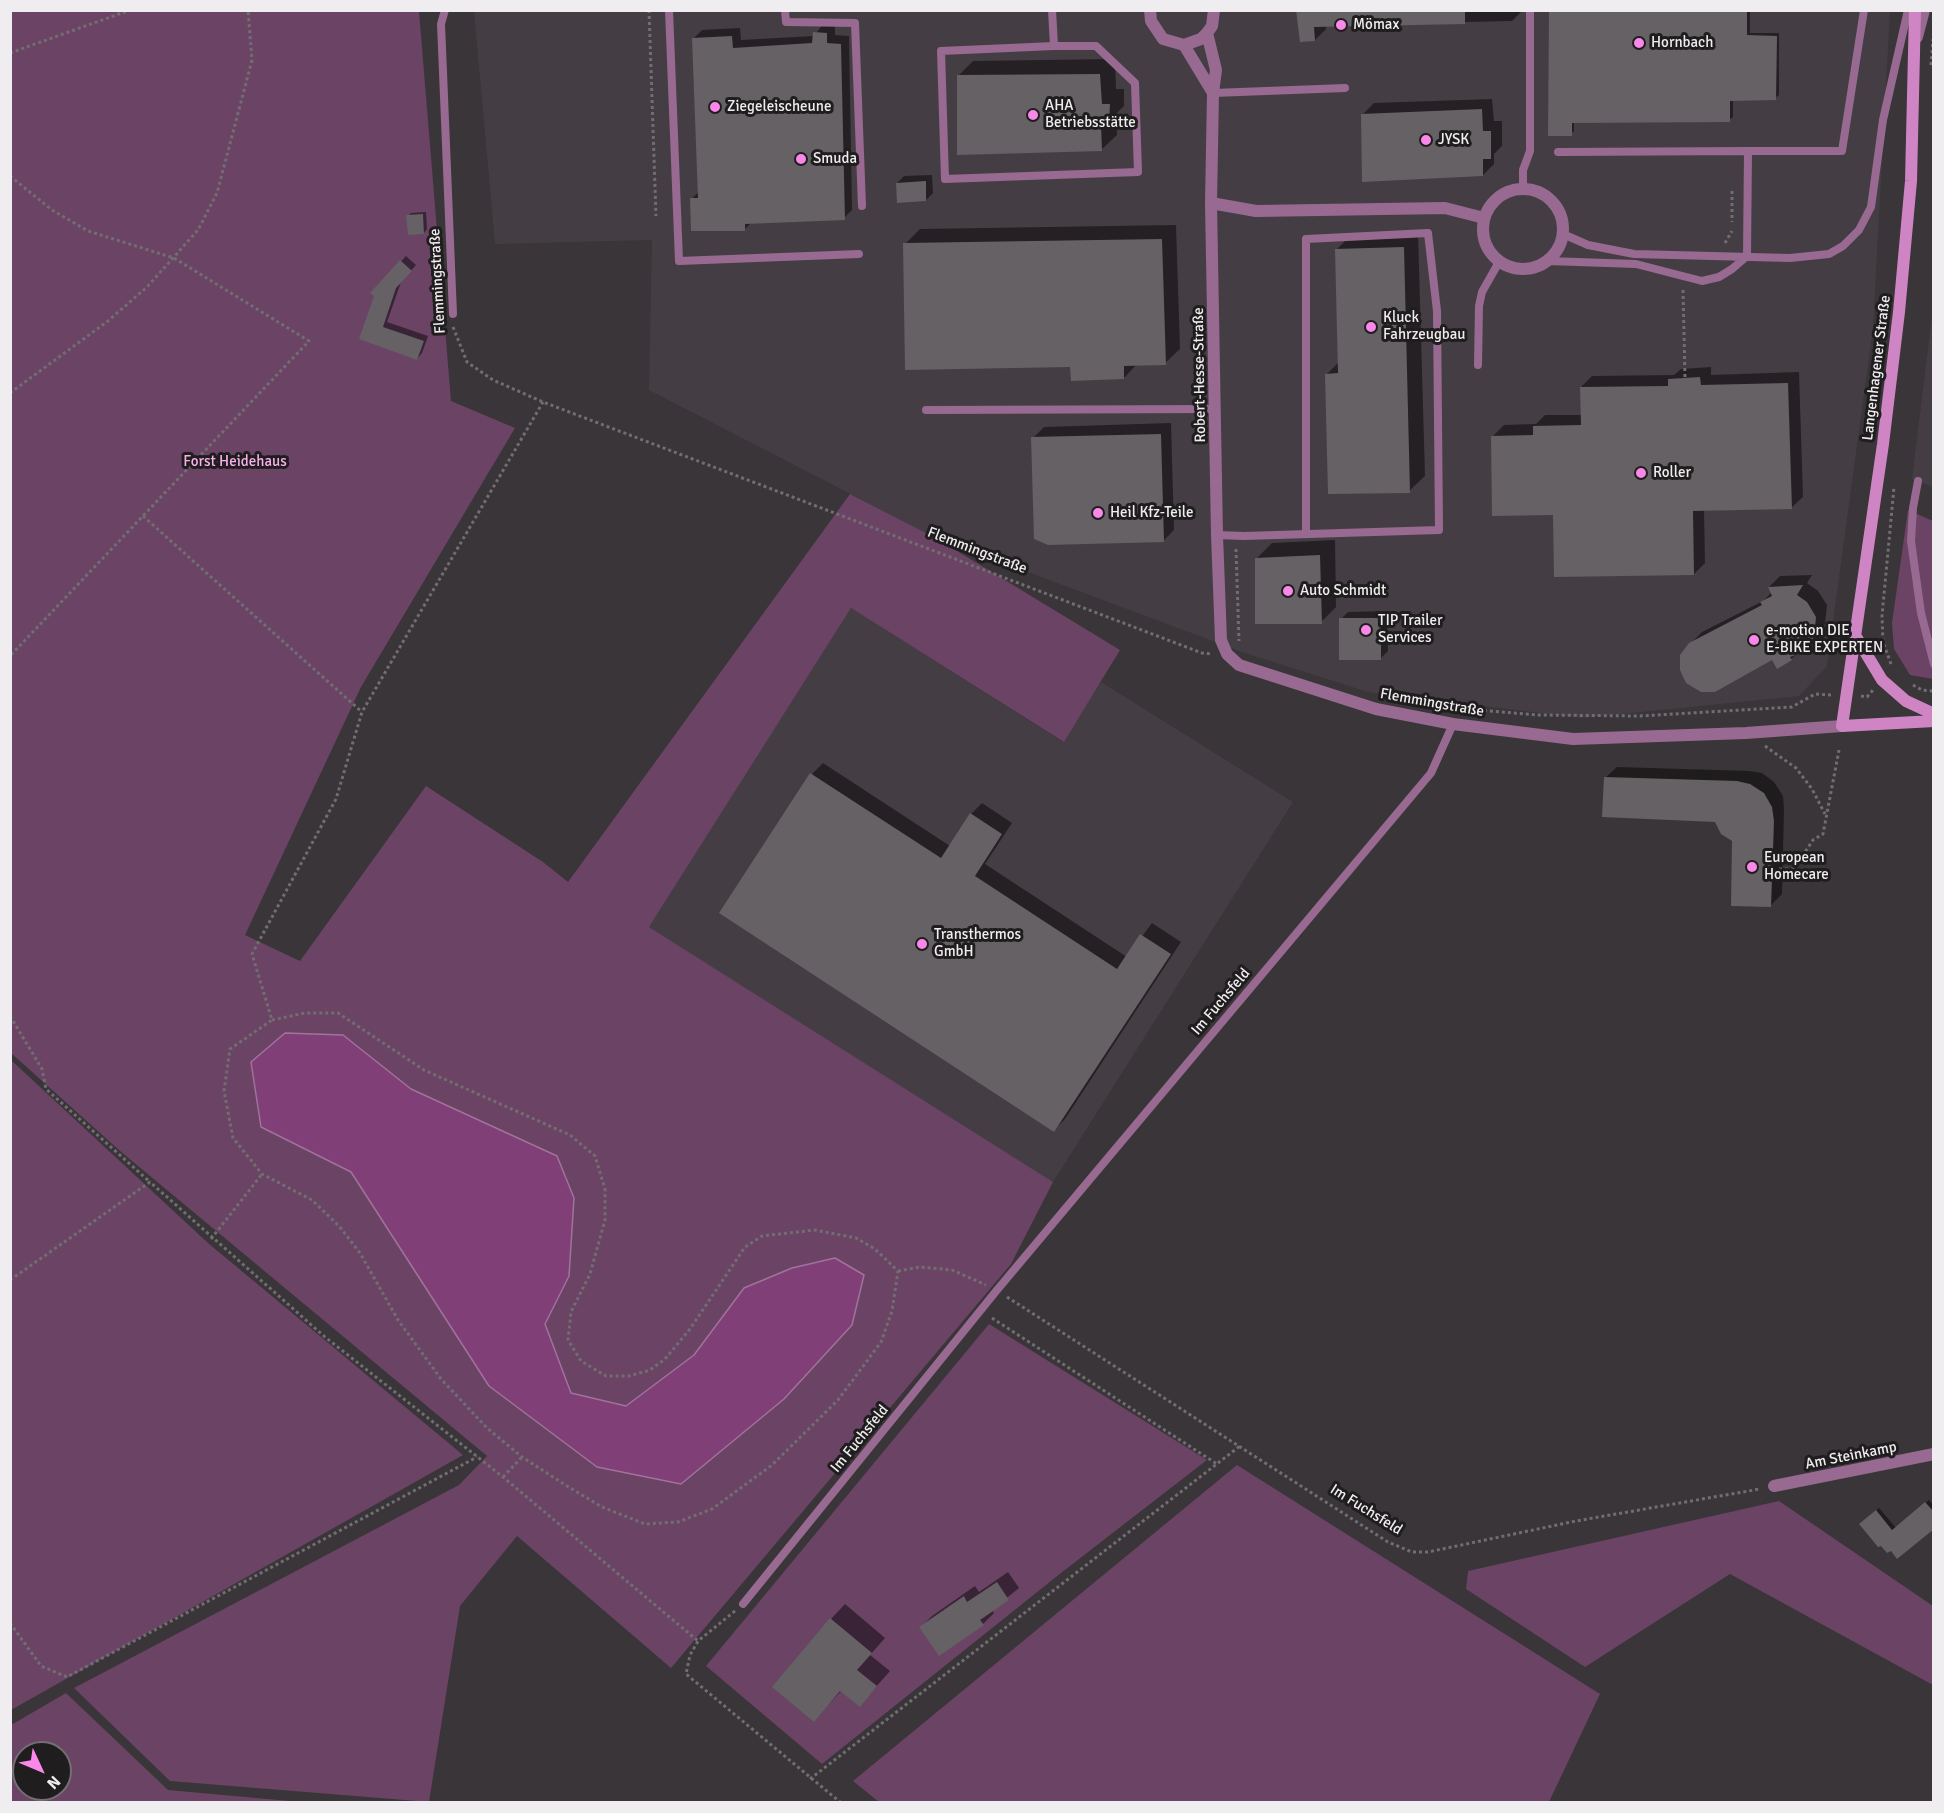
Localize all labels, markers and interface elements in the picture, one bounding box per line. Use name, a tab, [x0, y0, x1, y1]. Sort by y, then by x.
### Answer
place label: Mömax	[1353, 16, 1399, 34]
marker: Mömax	[1334, 18, 1348, 32]
place label: Hornbach	[1651, 34, 1713, 52]
marker: Hornbach	[1632, 36, 1646, 50]
place label: AHA Betriebsstätte	[1045, 97, 1136, 132]
place label: Ziegeleischeune	[727, 98, 831, 116]
marker: Ziegeleischeune	[708, 100, 722, 114]
marker: AHA Betriebsstätte	[1026, 108, 1040, 122]
place label: JYSK	[1438, 131, 1469, 149]
marker: JYSK	[1419, 133, 1433, 147]
place label: Smuda	[813, 150, 857, 168]
marker: Smuda	[794, 152, 808, 166]
street label: Flemmingstraße	[426, 228, 450, 334]
street label: Langenhagener Straße	[1859, 294, 1895, 442]
street label: Robert-Hesse-Straße	[1190, 307, 1210, 443]
place label: Kluck Fahrzeugbau	[1383, 309, 1466, 344]
marker: Kluck Fahrzeugbau	[1364, 320, 1378, 334]
park label: Forst Heidehaus	[183, 453, 287, 471]
place label: Roller	[1653, 464, 1691, 482]
marker: Roller	[1634, 466, 1648, 480]
place label: Heil Kfz-Teile	[1110, 504, 1194, 522]
marker: Heil Kfz-Teile	[1091, 506, 1105, 520]
street label: Flemmingstraße	[925, 524, 1029, 578]
place label: Auto Schmidt	[1300, 582, 1386, 600]
marker: Auto Schmidt	[1281, 584, 1295, 598]
place label: TIP Trailer Services	[1378, 612, 1443, 647]
place label: e-motion DIE E-BIKE EXPERTEN	[1766, 622, 1883, 657]
marker: TIP Trailer Services	[1359, 623, 1373, 637]
marker: e-motion DIE E-BIKE EXPERTEN	[1747, 633, 1761, 647]
street label: Flemmingstraße	[1379, 685, 1485, 721]
place label: European Homecare	[1764, 849, 1829, 884]
marker: European Homecare	[1745, 860, 1759, 874]
place label: Transthermos GmbH	[934, 926, 1021, 961]
marker: Transthermos GmbH	[915, 937, 929, 951]
street label: Im Fuchsfeld	[1188, 965, 1254, 1039]
street label: Im Fuchsfeld	[827, 1402, 893, 1476]
street label: Am Steinkamp	[1804, 1438, 1898, 1474]
street label: Im Fuchsfeld	[1327, 1481, 1405, 1539]
north arrow	[12, 1741, 72, 1801]
text: N	[42, 1771, 65, 1793]

